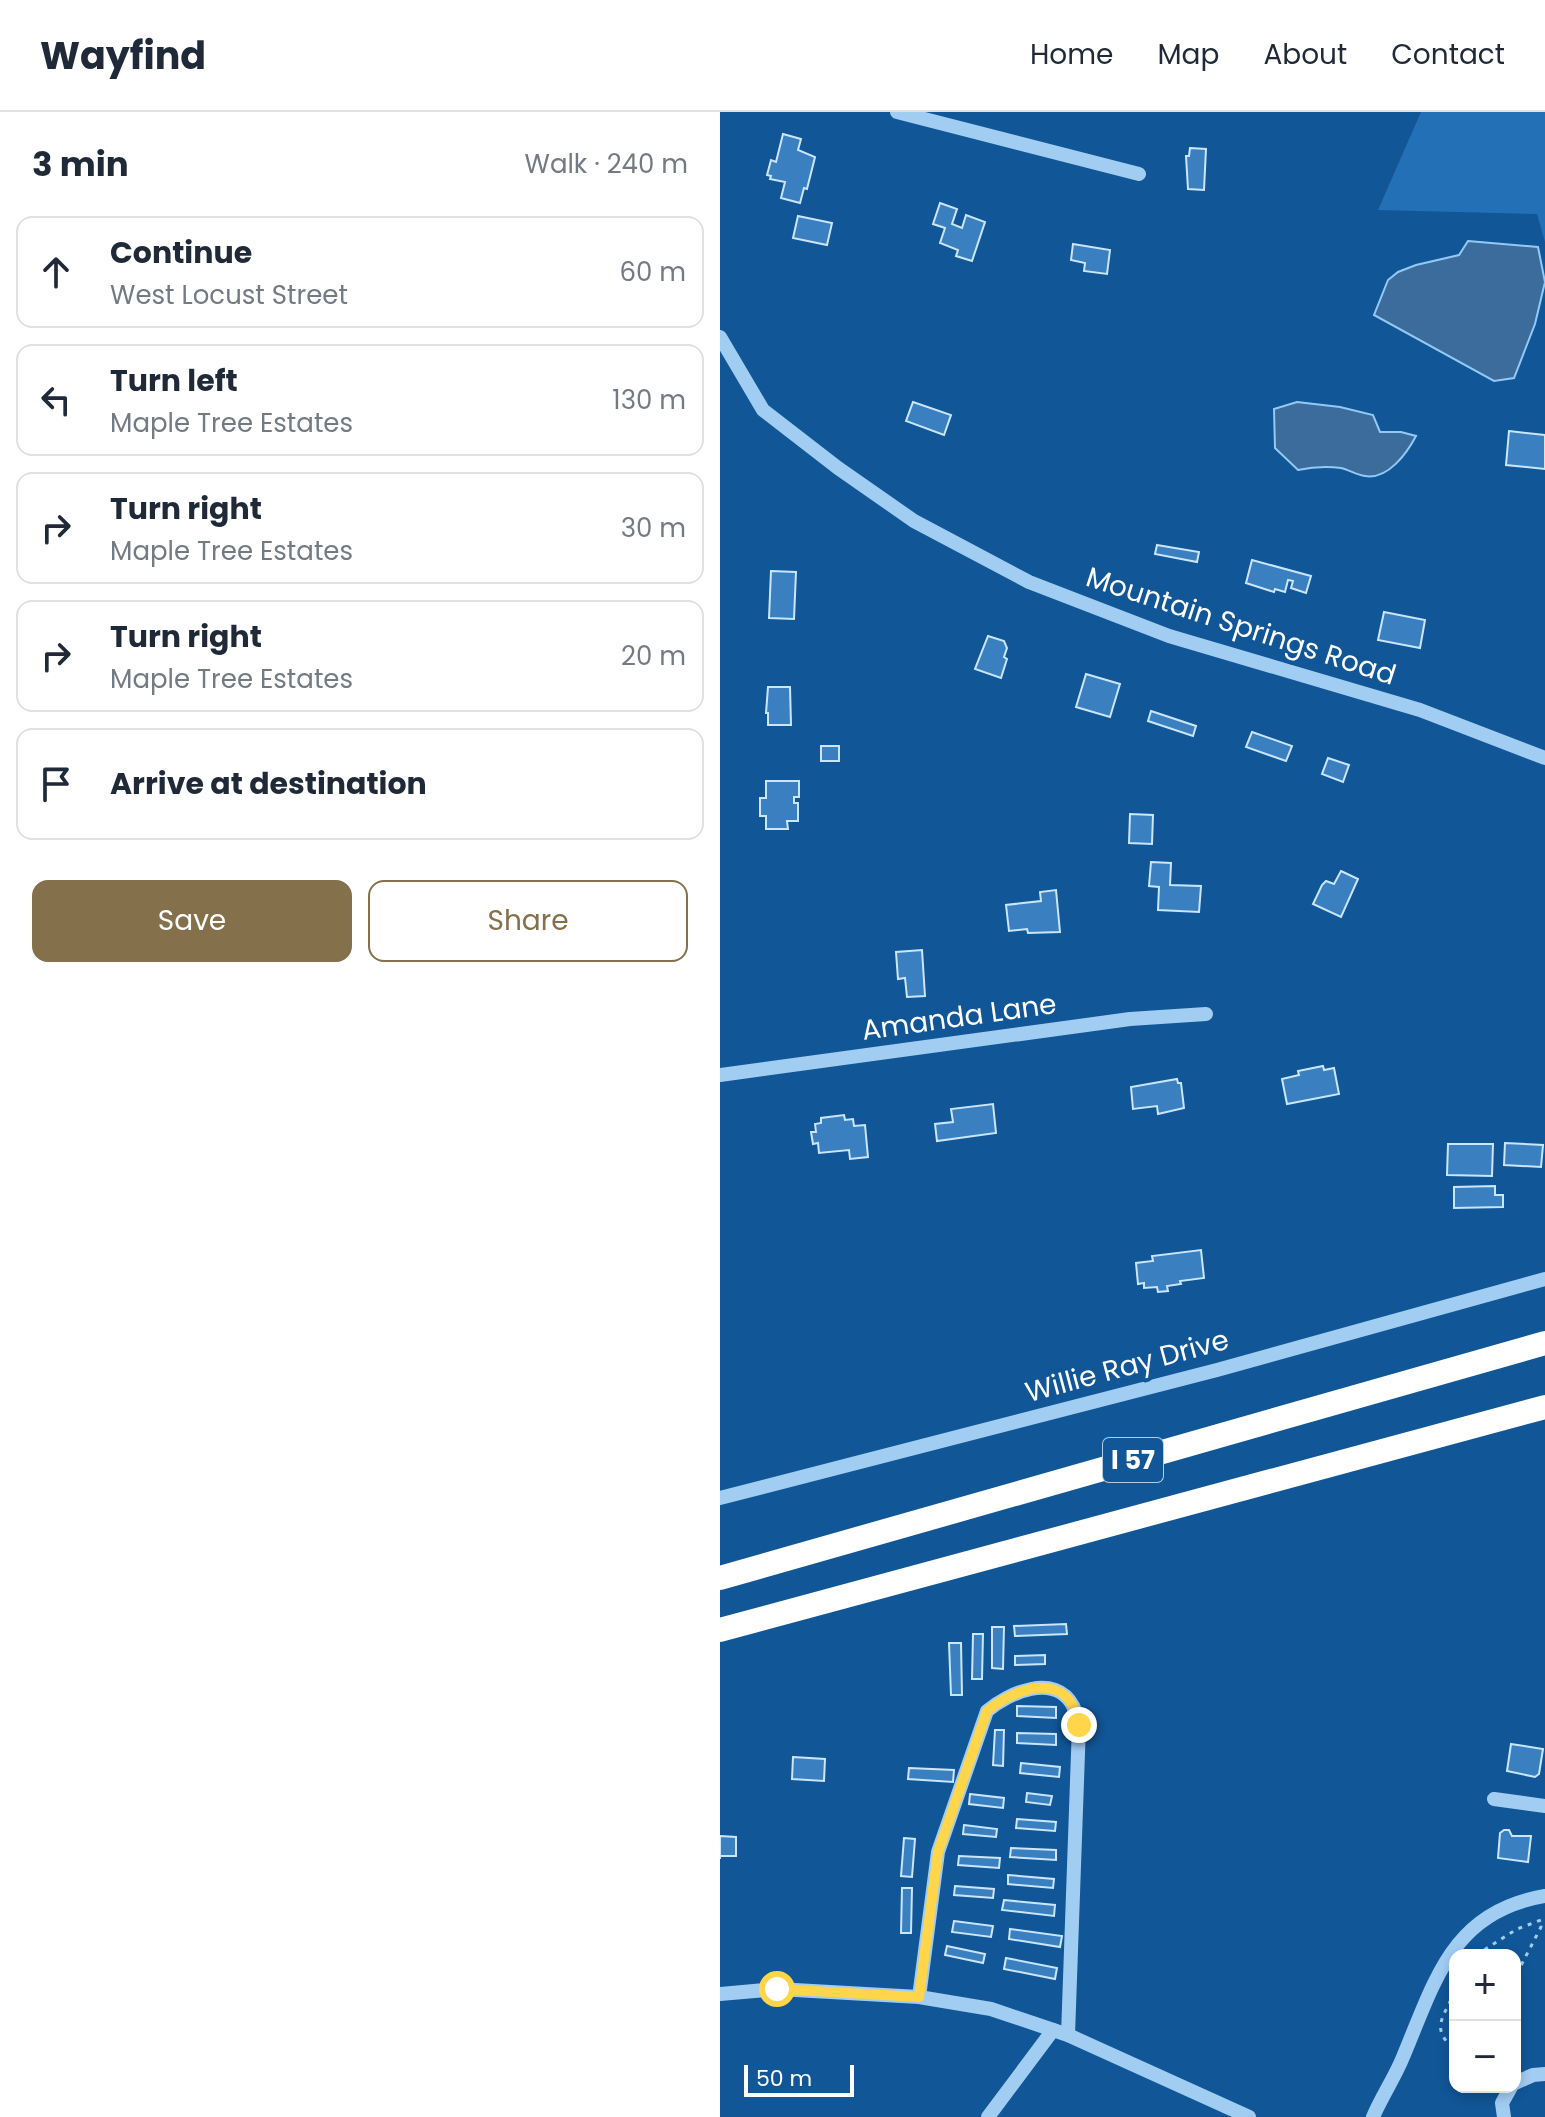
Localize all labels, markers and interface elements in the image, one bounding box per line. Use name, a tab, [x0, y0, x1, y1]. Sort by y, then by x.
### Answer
text: Wayfind	[40, 29, 206, 82]
text: Home	[1030, 35, 1113, 74]
text: Map	[1157, 35, 1219, 74]
text: About	[1263, 35, 1347, 74]
text: Contact	[1391, 35, 1505, 74]
text: 3 min	[32, 140, 129, 188]
text: Walk · 240 m	[525, 146, 688, 182]
text: Continue	[110, 231, 252, 274]
icon: ahead	[34, 250, 78, 294]
text: 60 m	[619, 254, 686, 290]
text: West Locust Street	[110, 277, 348, 313]
text: Turn left	[110, 359, 238, 402]
icon: left	[34, 378, 78, 422]
text: 130 m	[612, 382, 686, 418]
text: Maple Tree Estates	[110, 405, 353, 441]
text: Turn right	[110, 487, 262, 530]
icon: right	[34, 506, 78, 550]
text: 30 m	[621, 510, 686, 546]
text: Maple Tree Estates	[110, 533, 353, 569]
street label: Mountain Springs Road	[1081, 557, 1401, 695]
text: Turn right	[110, 615, 262, 658]
icon: right	[34, 634, 78, 678]
text: 20 m	[621, 638, 686, 674]
text: Maple Tree Estates	[110, 661, 353, 697]
icon: arrive	[34, 762, 78, 806]
text: Arrive at destination	[110, 762, 427, 805]
button: Save	[32, 880, 352, 962]
button: Share	[368, 880, 688, 962]
street label: Amanda Lane	[859, 984, 1059, 1050]
street label: Willie Ray Drive	[1021, 1320, 1233, 1412]
road number: I 57	[1103, 1438, 1163, 1482]
route end	[1061, 1707, 1097, 1743]
map controls	[1449, 1949, 1521, 2093]
button: +	[1449, 1949, 1521, 2021]
route start	[759, 1971, 795, 2007]
button: −	[1449, 2021, 1521, 2093]
scale bar	[744, 2061, 854, 2097]
text: 50 m	[756, 2063, 812, 2094]

